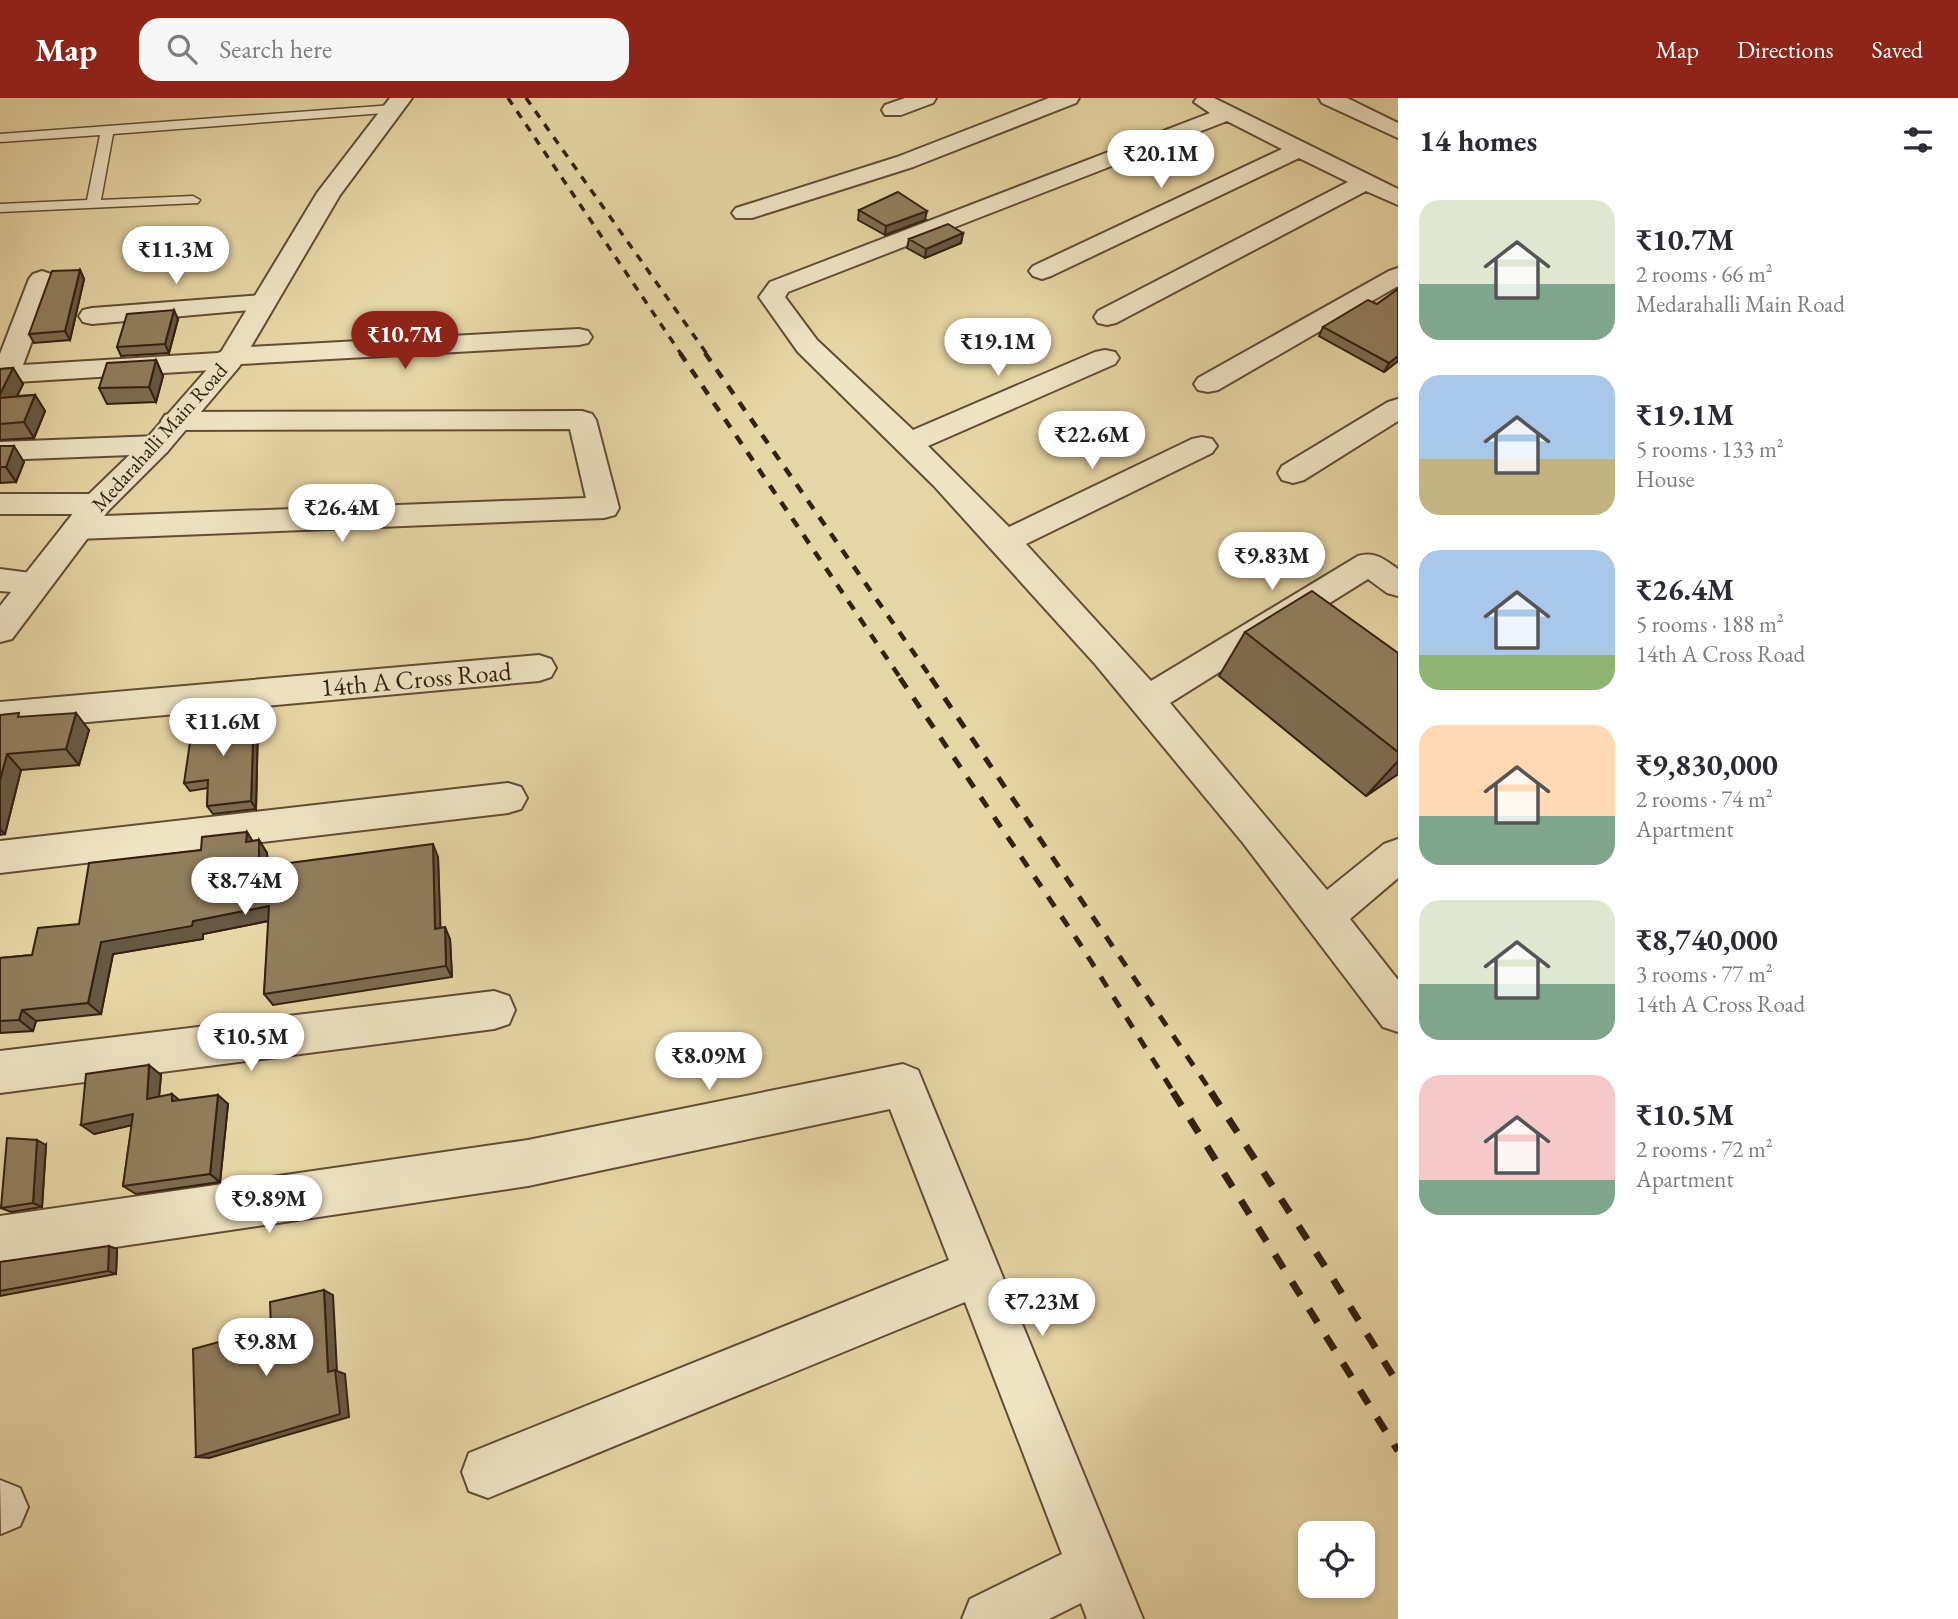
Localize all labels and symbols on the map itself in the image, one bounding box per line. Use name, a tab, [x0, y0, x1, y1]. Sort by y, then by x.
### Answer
pin: ₹20.1M	[1104, 130, 1218, 190]
pin: ₹11.3M	[119, 226, 233, 286]
pin: ₹10.7M	[348, 312, 462, 371]
pin: ₹19.1M	[941, 318, 1055, 378]
street label: Medarahalli Main Road	[85, 357, 233, 517]
pin: ₹22.6M	[1035, 412, 1149, 471]
pin: ₹26.4M	[285, 484, 399, 544]
pin: ₹9.83M	[1215, 532, 1329, 592]
street label: 14th A Cross Road	[319, 654, 514, 704]
pin: ₹11.6M	[166, 698, 280, 758]
pin: ₹8.74M	[188, 858, 302, 917]
pin: ₹10.5M	[194, 1014, 308, 1073]
pin: ₹8.09M	[652, 1032, 766, 1092]
pin: ₹9.89M	[212, 1176, 326, 1235]
pin: ₹7.23M	[985, 1278, 1099, 1338]
pin: ₹9.8M	[217, 1318, 315, 1378]

